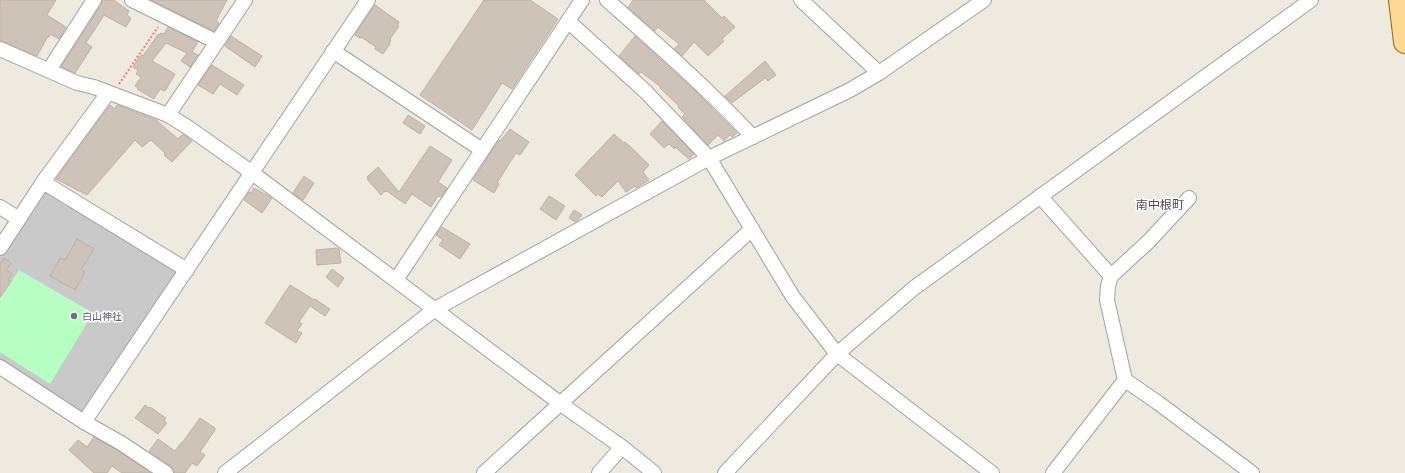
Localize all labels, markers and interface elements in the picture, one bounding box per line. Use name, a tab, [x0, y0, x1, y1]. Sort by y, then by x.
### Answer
district label: 南中根町	[1136, 197, 1184, 212]
place label: 白山神社	[82, 310, 122, 323]
marker: 白山神社	[69, 311, 79, 321]

